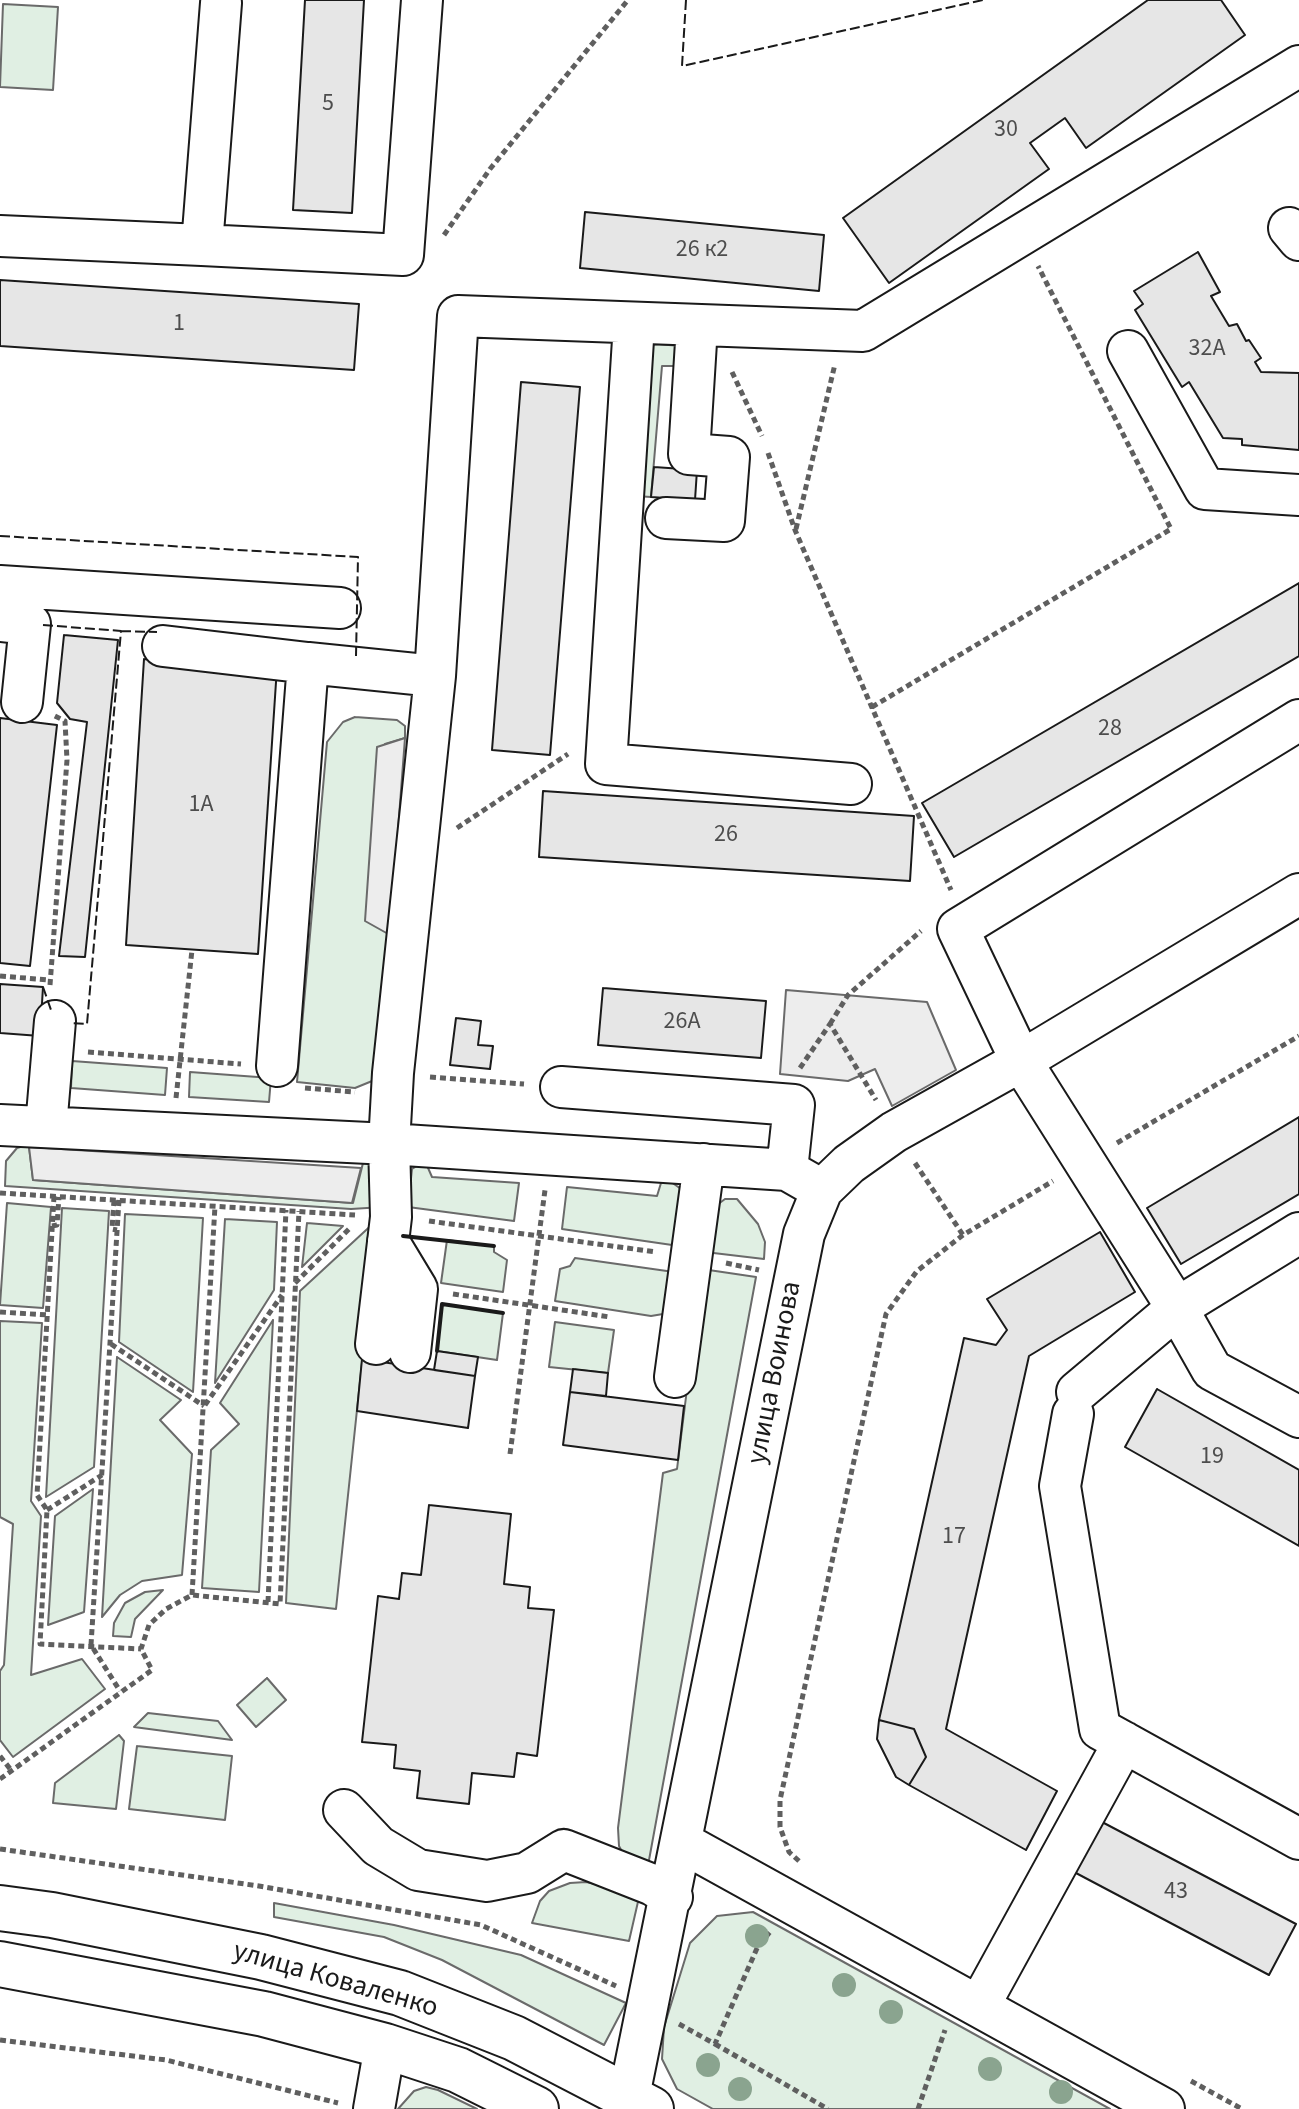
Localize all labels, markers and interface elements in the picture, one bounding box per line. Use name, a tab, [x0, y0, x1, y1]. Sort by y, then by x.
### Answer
house number: 5	[322, 91, 334, 119]
house number: 30	[994, 117, 1018, 145]
house number: 26 к2	[676, 237, 728, 265]
house number: 1	[173, 311, 185, 339]
house number: 32А	[1189, 336, 1225, 364]
house number: 28	[1098, 716, 1122, 744]
house number: 1А	[189, 792, 213, 820]
house number: 26	[714, 822, 738, 850]
house number: 26А	[664, 1009, 700, 1037]
street label: улица Воинова	[742, 1279, 810, 1467]
house number: 19	[1200, 1444, 1224, 1472]
house number: 17	[942, 1524, 966, 1552]
house number: 43	[1164, 1879, 1188, 1907]
street label: улица Коваленко	[229, 1936, 441, 2026]

